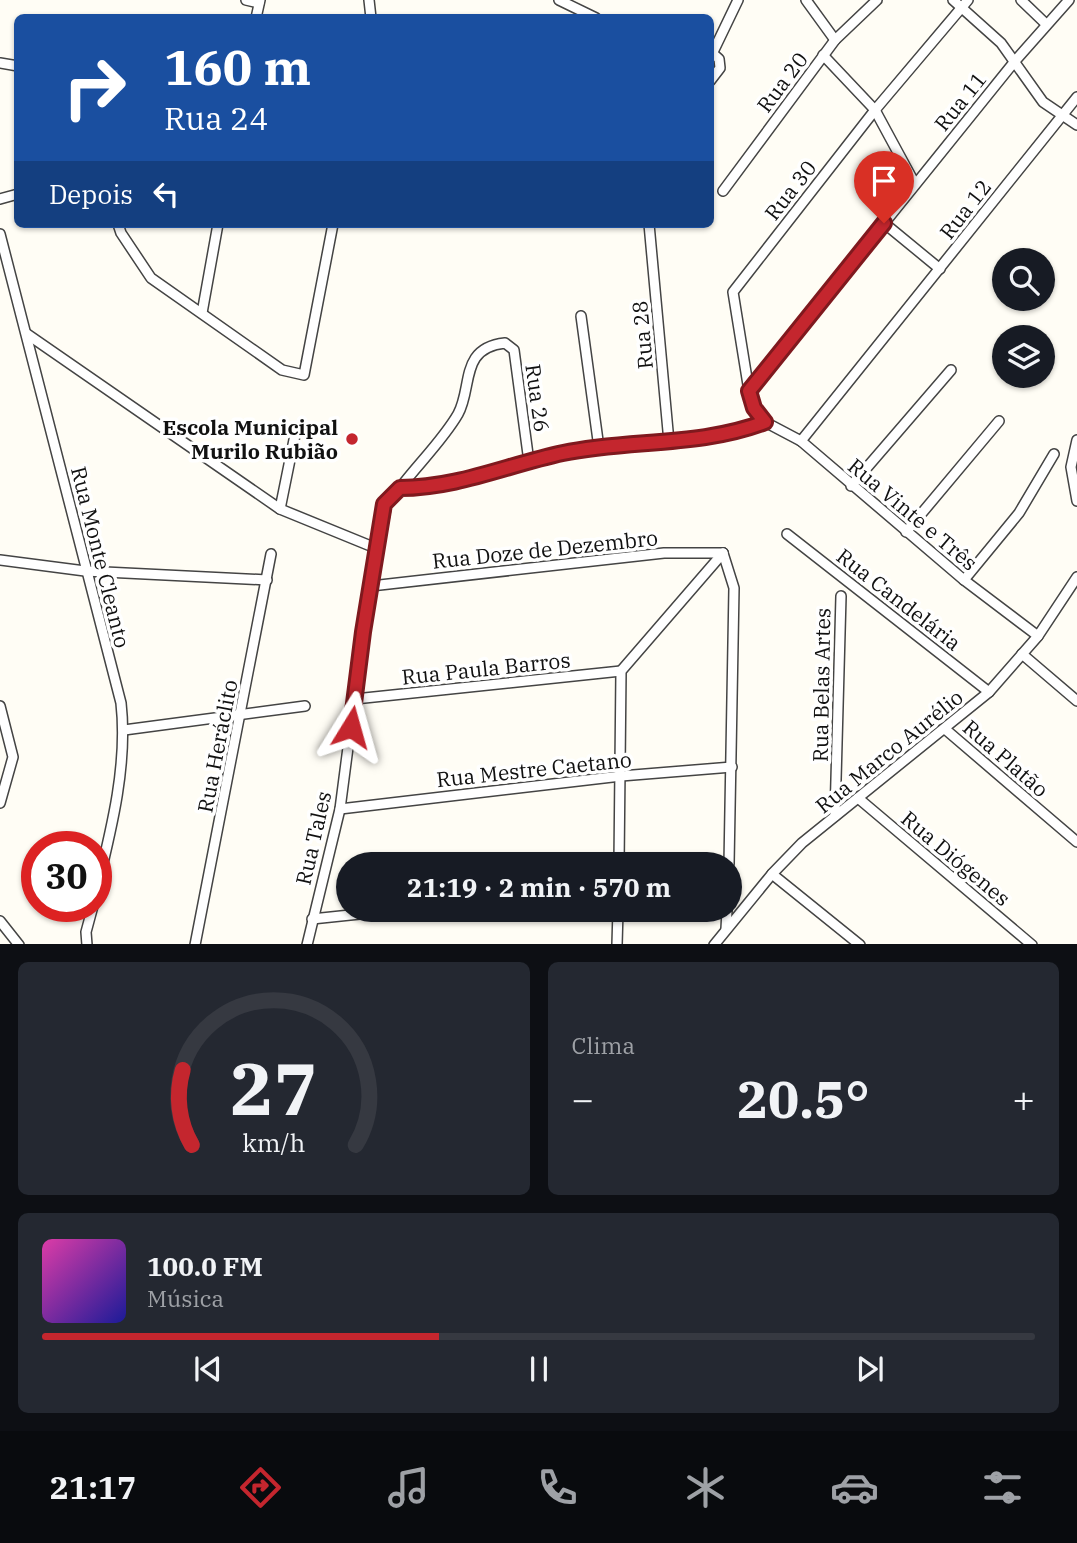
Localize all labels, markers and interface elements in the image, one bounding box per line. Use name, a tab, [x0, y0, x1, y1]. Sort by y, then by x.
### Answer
text: 160 m	[164, 35, 311, 98]
icon: right	[49, 42, 140, 133]
street label: Rua 20	[750, 46, 814, 118]
street label: Rua 11	[928, 66, 992, 136]
text: Rua 24	[164, 97, 268, 139]
pin	[854, 151, 914, 223]
street label: Rua 30	[758, 154, 822, 226]
icon: arrive	[865, 162, 903, 200]
street label: Rua 12	[933, 173, 997, 245]
icon: left	[147, 175, 185, 213]
text: Depois	[49, 177, 133, 211]
map controls	[992, 248, 1055, 388]
button: search	[992, 248, 1055, 311]
street label: Rua 28	[625, 300, 659, 370]
button: layers	[992, 325, 1055, 388]
street label: Rua 26	[519, 362, 557, 434]
place label: Escola Municipal Murilo Rubião	[163, 413, 338, 465]
marker: Escola Municipal Murilo Rubião	[344, 431, 360, 447]
street label: Rua Vinte e Três	[842, 452, 984, 576]
street label: Rua Monte Cleanto	[65, 463, 137, 651]
street label: Rua Doze de Dezembro	[431, 523, 659, 575]
street label: Rua Candelária	[831, 542, 967, 656]
street label: Rua Belas Artes	[806, 608, 836, 762]
street label: Rua Paula Barros	[400, 645, 572, 691]
street label: Rua Heráclito	[190, 677, 244, 815]
street label: Rua Marco Aurélio	[809, 683, 969, 819]
position arrow	[314, 690, 388, 764]
street label: Rua Platão	[957, 713, 1055, 803]
street label: Rua Mestre Caetano	[435, 745, 633, 793]
street label: Rua Tales	[289, 788, 337, 888]
street label: Rua Diógenes	[896, 804, 1016, 912]
speed limit sign: 30	[21, 831, 112, 922]
text: 21:19 · 2 min · 570 m	[407, 870, 671, 904]
text: Clima	[572, 1030, 635, 1060]
text: 27	[230, 1040, 317, 1135]
text: 20.5°	[737, 1065, 870, 1132]
text: −	[572, 1074, 594, 1123]
text: +	[1012, 1074, 1035, 1123]
text: km/h	[242, 1125, 305, 1158]
text: 100.0 FM	[147, 1249, 263, 1283]
text: Música	[147, 1283, 224, 1313]
icon: previous	[189, 1350, 227, 1388]
icon: pause	[520, 1350, 558, 1388]
icon: next	[851, 1350, 889, 1388]
icon: directions	[236, 1463, 285, 1512]
icon: music	[384, 1463, 433, 1512]
icon: phone	[533, 1463, 582, 1512]
icon: climate	[681, 1463, 730, 1512]
icon: car	[830, 1463, 879, 1512]
icon: filters	[978, 1463, 1027, 1512]
text: 21:17	[50, 1466, 136, 1508]

